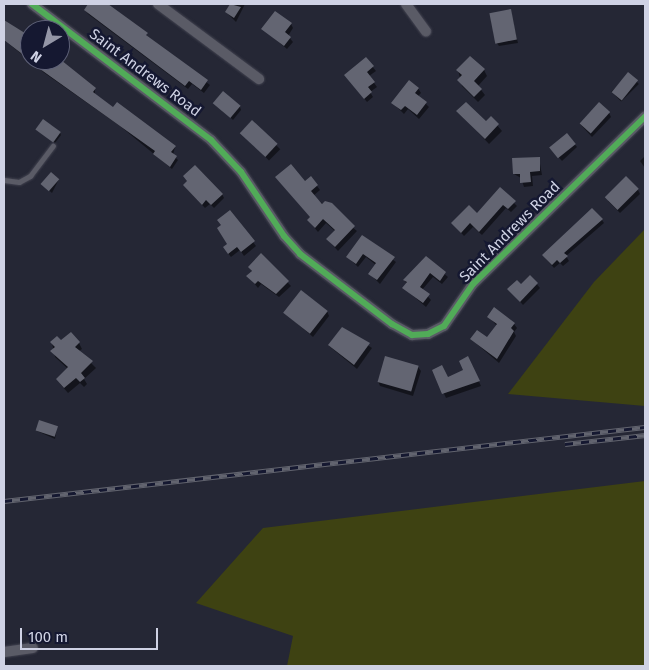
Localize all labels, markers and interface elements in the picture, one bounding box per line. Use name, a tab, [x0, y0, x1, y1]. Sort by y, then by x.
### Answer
north arrow	[20, 20, 70, 70]
street label: Saint Andrews Road	[86, 25, 204, 121]
text: N	[27, 47, 45, 66]
street label: Saint Andrews Road	[456, 178, 564, 286]
scale bar	[22, 618, 160, 650]
text: 100 m	[28, 628, 68, 646]

